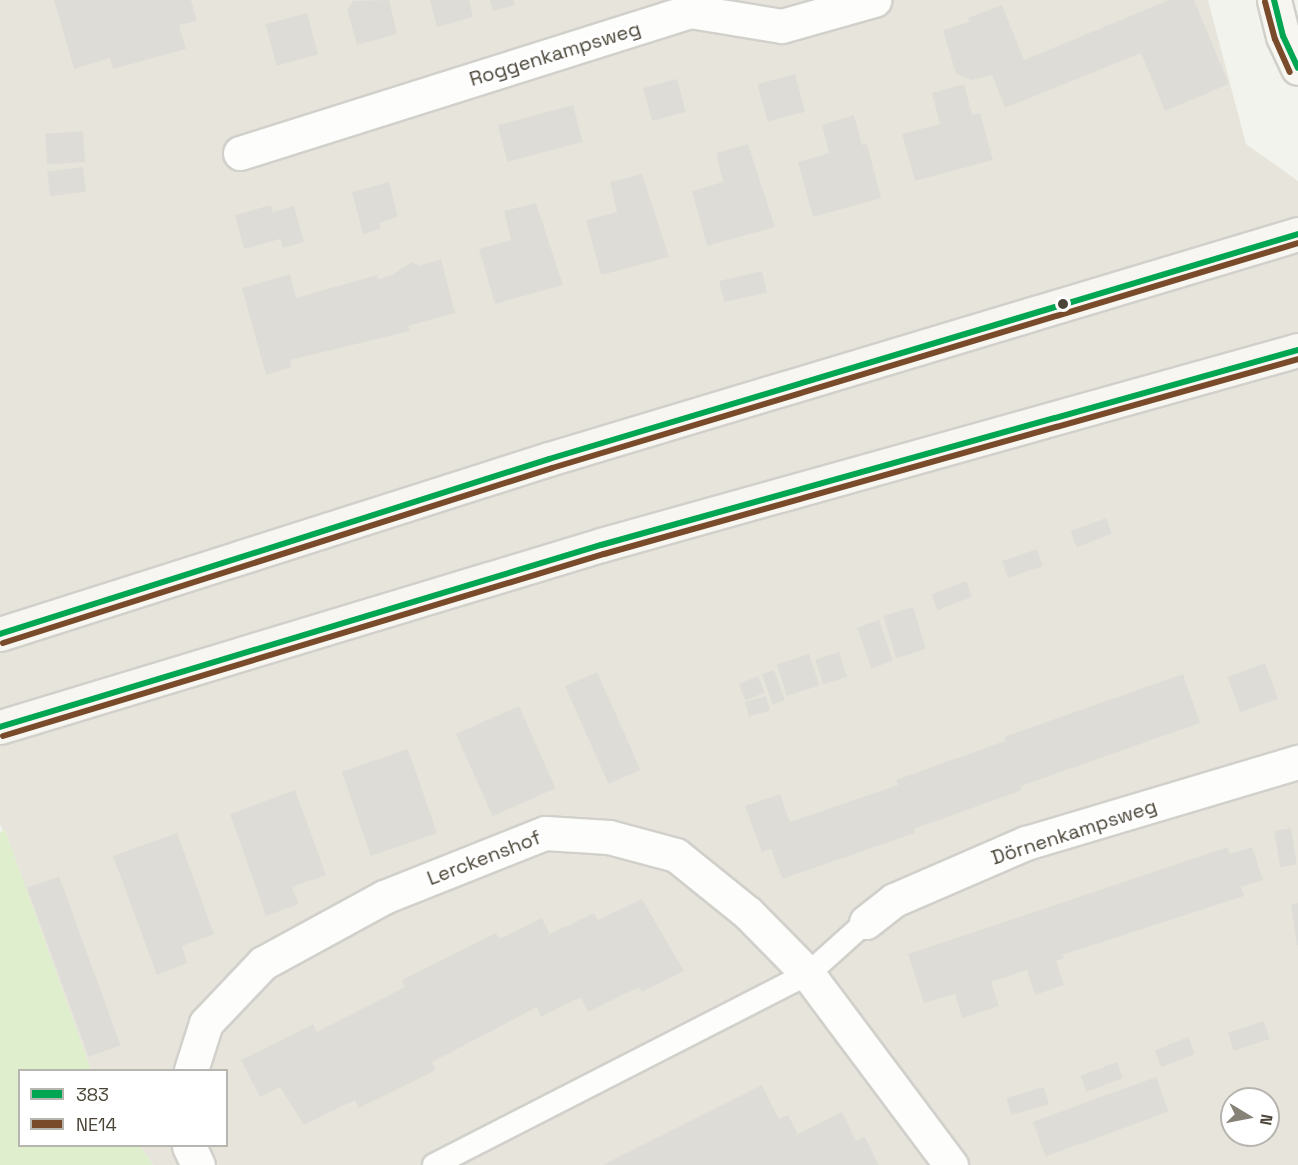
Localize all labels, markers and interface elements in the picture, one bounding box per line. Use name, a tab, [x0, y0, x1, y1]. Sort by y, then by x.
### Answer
street label: Roggenkampsweg	[467, 17, 643, 91]
unlabelled marker	[1057, 298, 1069, 310]
street label: Dörnenkampsweg	[988, 794, 1160, 870]
street label: Lerckenshof	[424, 825, 544, 891]
legend	[18, 1069, 228, 1147]
text: 383	[76, 1083, 109, 1106]
north arrow	[1220, 1087, 1280, 1147]
text: NE14	[76, 1113, 117, 1136]
text: N	[1255, 1113, 1278, 1127]

